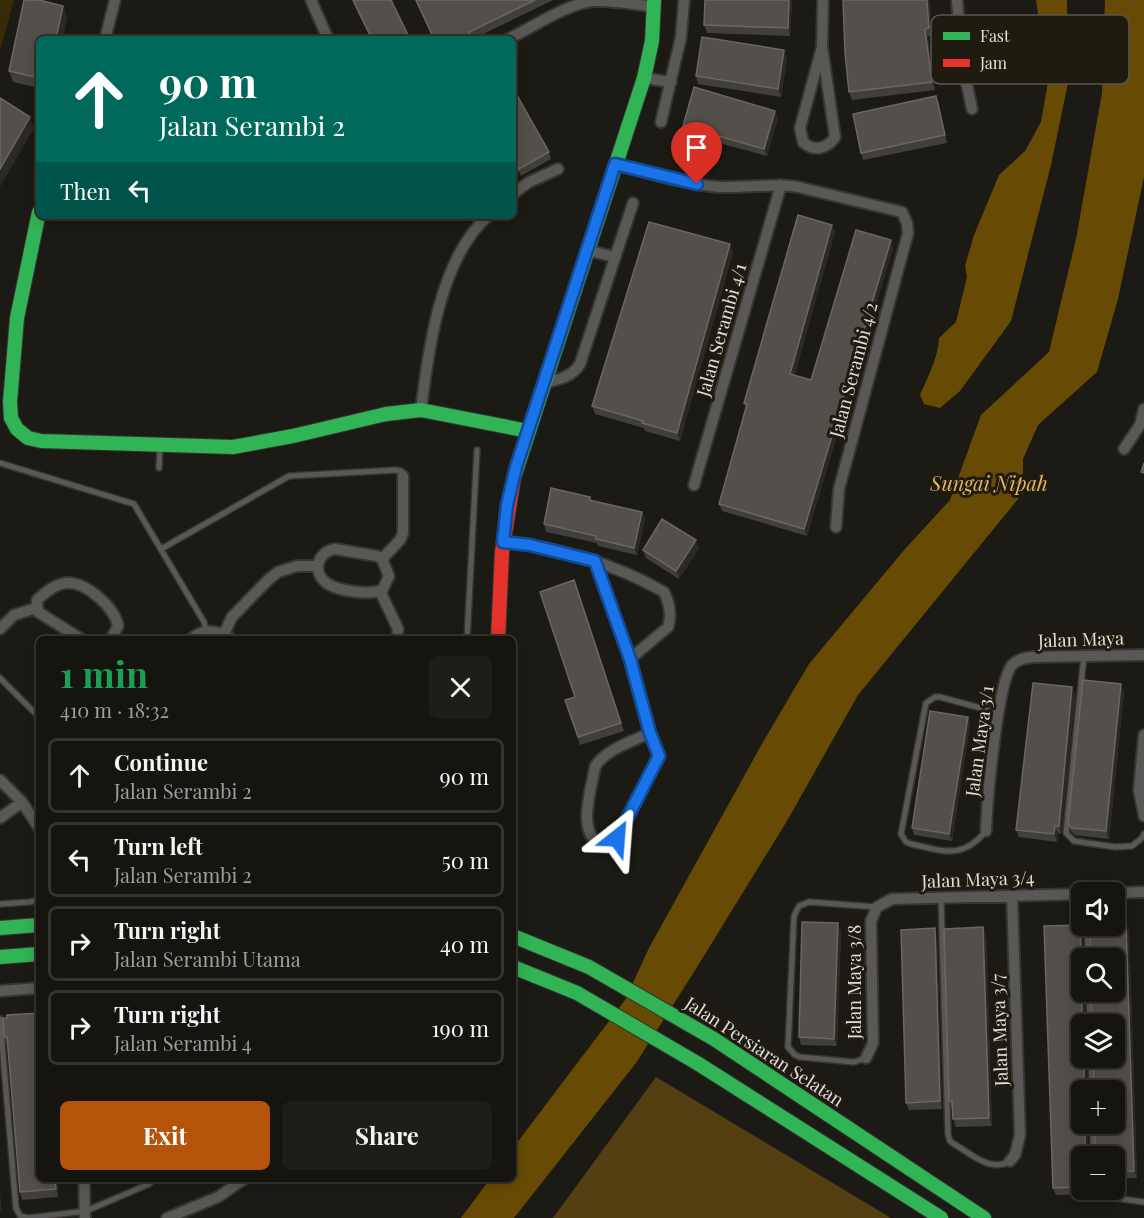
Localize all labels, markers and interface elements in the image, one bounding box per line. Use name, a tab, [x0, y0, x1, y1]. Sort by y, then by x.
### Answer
legend	[931, 15, 1129, 84]
text: Fast	[980, 25, 1010, 46]
text: Jam	[979, 52, 1007, 73]
text: 90 m	[159, 53, 257, 109]
icon: ahead	[60, 60, 138, 138]
text: Jalan Serambi 2	[159, 107, 345, 143]
pin	[671, 122, 722, 184]
icon: arrive	[680, 131, 713, 164]
icon: left	[123, 174, 156, 207]
text: Then	[60, 176, 111, 206]
street label: Jalan Serambi 4/1	[690, 260, 752, 400]
street label: Jalan Serambi 4/2	[823, 300, 883, 441]
water label: Sungai Nipah	[929, 469, 1048, 496]
street label: Jalan Maya	[1036, 626, 1124, 653]
text: 1 min	[60, 649, 148, 697]
button: close	[429, 656, 492, 719]
street label: Jalan Maya 3/1	[959, 683, 999, 799]
text: 410 m · 18:32	[60, 696, 169, 723]
text: Continue	[114, 747, 208, 777]
icon: ahead	[63, 759, 96, 792]
text: 90 m	[440, 761, 489, 791]
text: Jalan Serambi 2	[114, 777, 252, 804]
position arrow	[585, 806, 649, 870]
text: Turn left	[114, 831, 203, 861]
icon: left	[63, 843, 96, 876]
text: 50 m	[442, 845, 489, 875]
text: Jalan Serambi 2	[114, 861, 252, 888]
street label: Jalan Maya 3/4	[920, 865, 1035, 893]
map controls	[1071, 882, 1125, 1200]
button: sound	[1071, 882, 1125, 936]
text: Turn right	[114, 915, 220, 945]
street label: Jalan Maya 3/8	[842, 925, 866, 1040]
icon: right	[63, 927, 96, 960]
text: 40 m	[440, 929, 489, 959]
text: Jalan Serambi Utama	[114, 945, 301, 972]
button: search	[1071, 948, 1125, 1002]
street label: Jalan Maya 3/7	[985, 973, 1013, 1088]
street label: Jalan Persiaran Selatan	[680, 990, 849, 1112]
text: Turn right	[114, 999, 220, 1029]
icon: right	[63, 1011, 96, 1044]
text: 190 m	[431, 1013, 489, 1043]
button: layers	[1071, 1014, 1125, 1068]
text: Jalan Serambi 4	[114, 1029, 252, 1056]
button: +	[1071, 1080, 1125, 1134]
button: Exit	[60, 1101, 270, 1170]
button: Share	[282, 1101, 492, 1170]
button: −	[1071, 1146, 1125, 1200]

